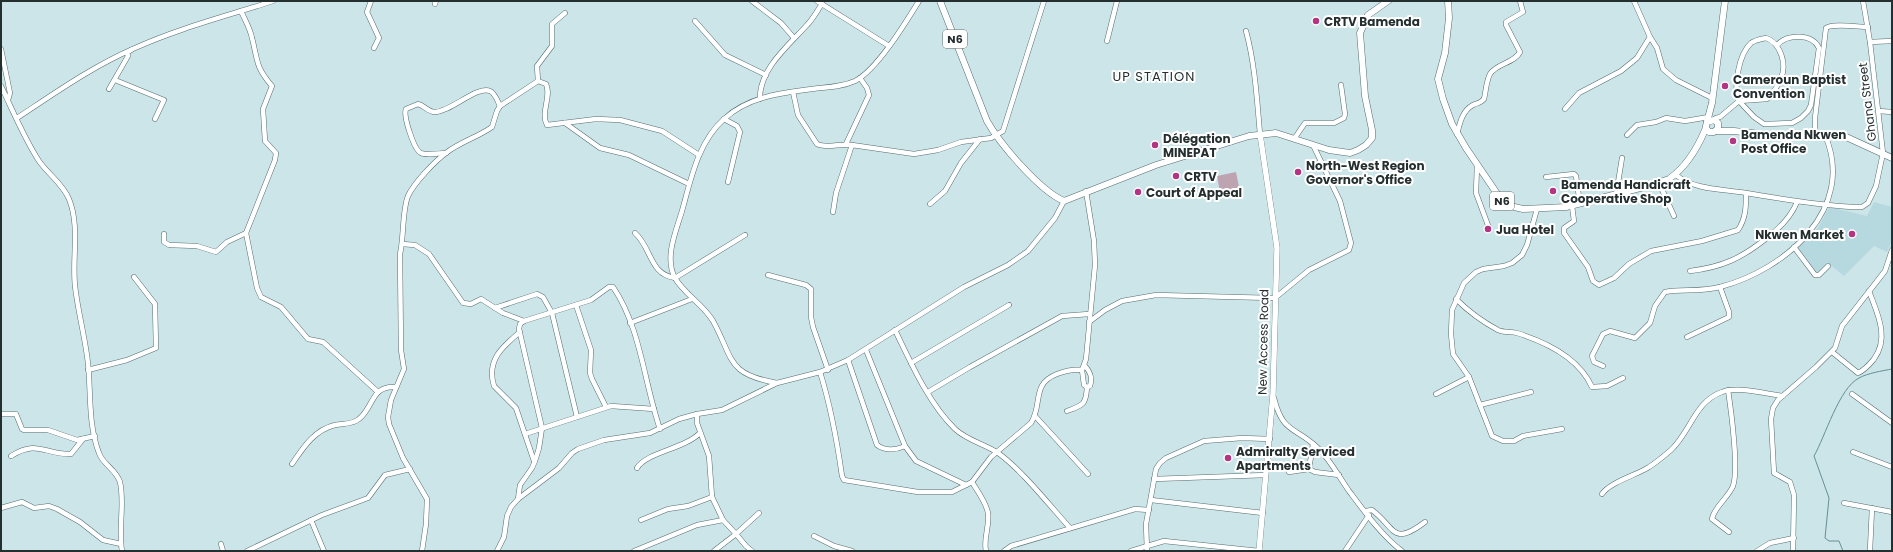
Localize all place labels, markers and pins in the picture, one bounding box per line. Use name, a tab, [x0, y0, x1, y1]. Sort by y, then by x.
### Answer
place label: CRTV Bamenda	[1324, 13, 1420, 30]
marker: CRTV Bamenda	[1311, 16, 1321, 26]
place label: Cameroun Baptist Convention	[1733, 71, 1846, 102]
marker: Cameroun Baptist Convention	[1720, 81, 1730, 91]
place label: Bamenda Nkwen Post Office	[1741, 126, 1846, 157]
place label: Délégation MINEPAT	[1163, 130, 1231, 161]
marker: Bamenda Nkwen Post Office	[1728, 136, 1738, 146]
marker: Délégation MINEPAT	[1150, 140, 1160, 150]
place label: North-West Region Governor's Office	[1306, 157, 1425, 188]
marker: North-West Region Governor's Office	[1293, 167, 1303, 177]
place label: CRTV	[1184, 168, 1217, 185]
marker: CRTV	[1171, 171, 1181, 181]
place label: Bamenda Handicraft Cooperative Shop	[1561, 176, 1691, 207]
place label: Court of Appeal	[1146, 184, 1242, 201]
marker: Bamenda Handicraft Cooperative Shop	[1548, 186, 1558, 196]
marker: Court of Appeal	[1133, 187, 1143, 197]
place label: Jua Hotel	[1496, 221, 1554, 238]
marker: Jua Hotel	[1483, 224, 1493, 234]
place label: Nkwen Market	[1755, 226, 1844, 243]
marker: Nkwen Market	[1847, 229, 1857, 239]
place label: Admiralty Serviced Apartments	[1236, 443, 1355, 474]
marker: Admiralty Serviced Apartments	[1223, 453, 1233, 463]

